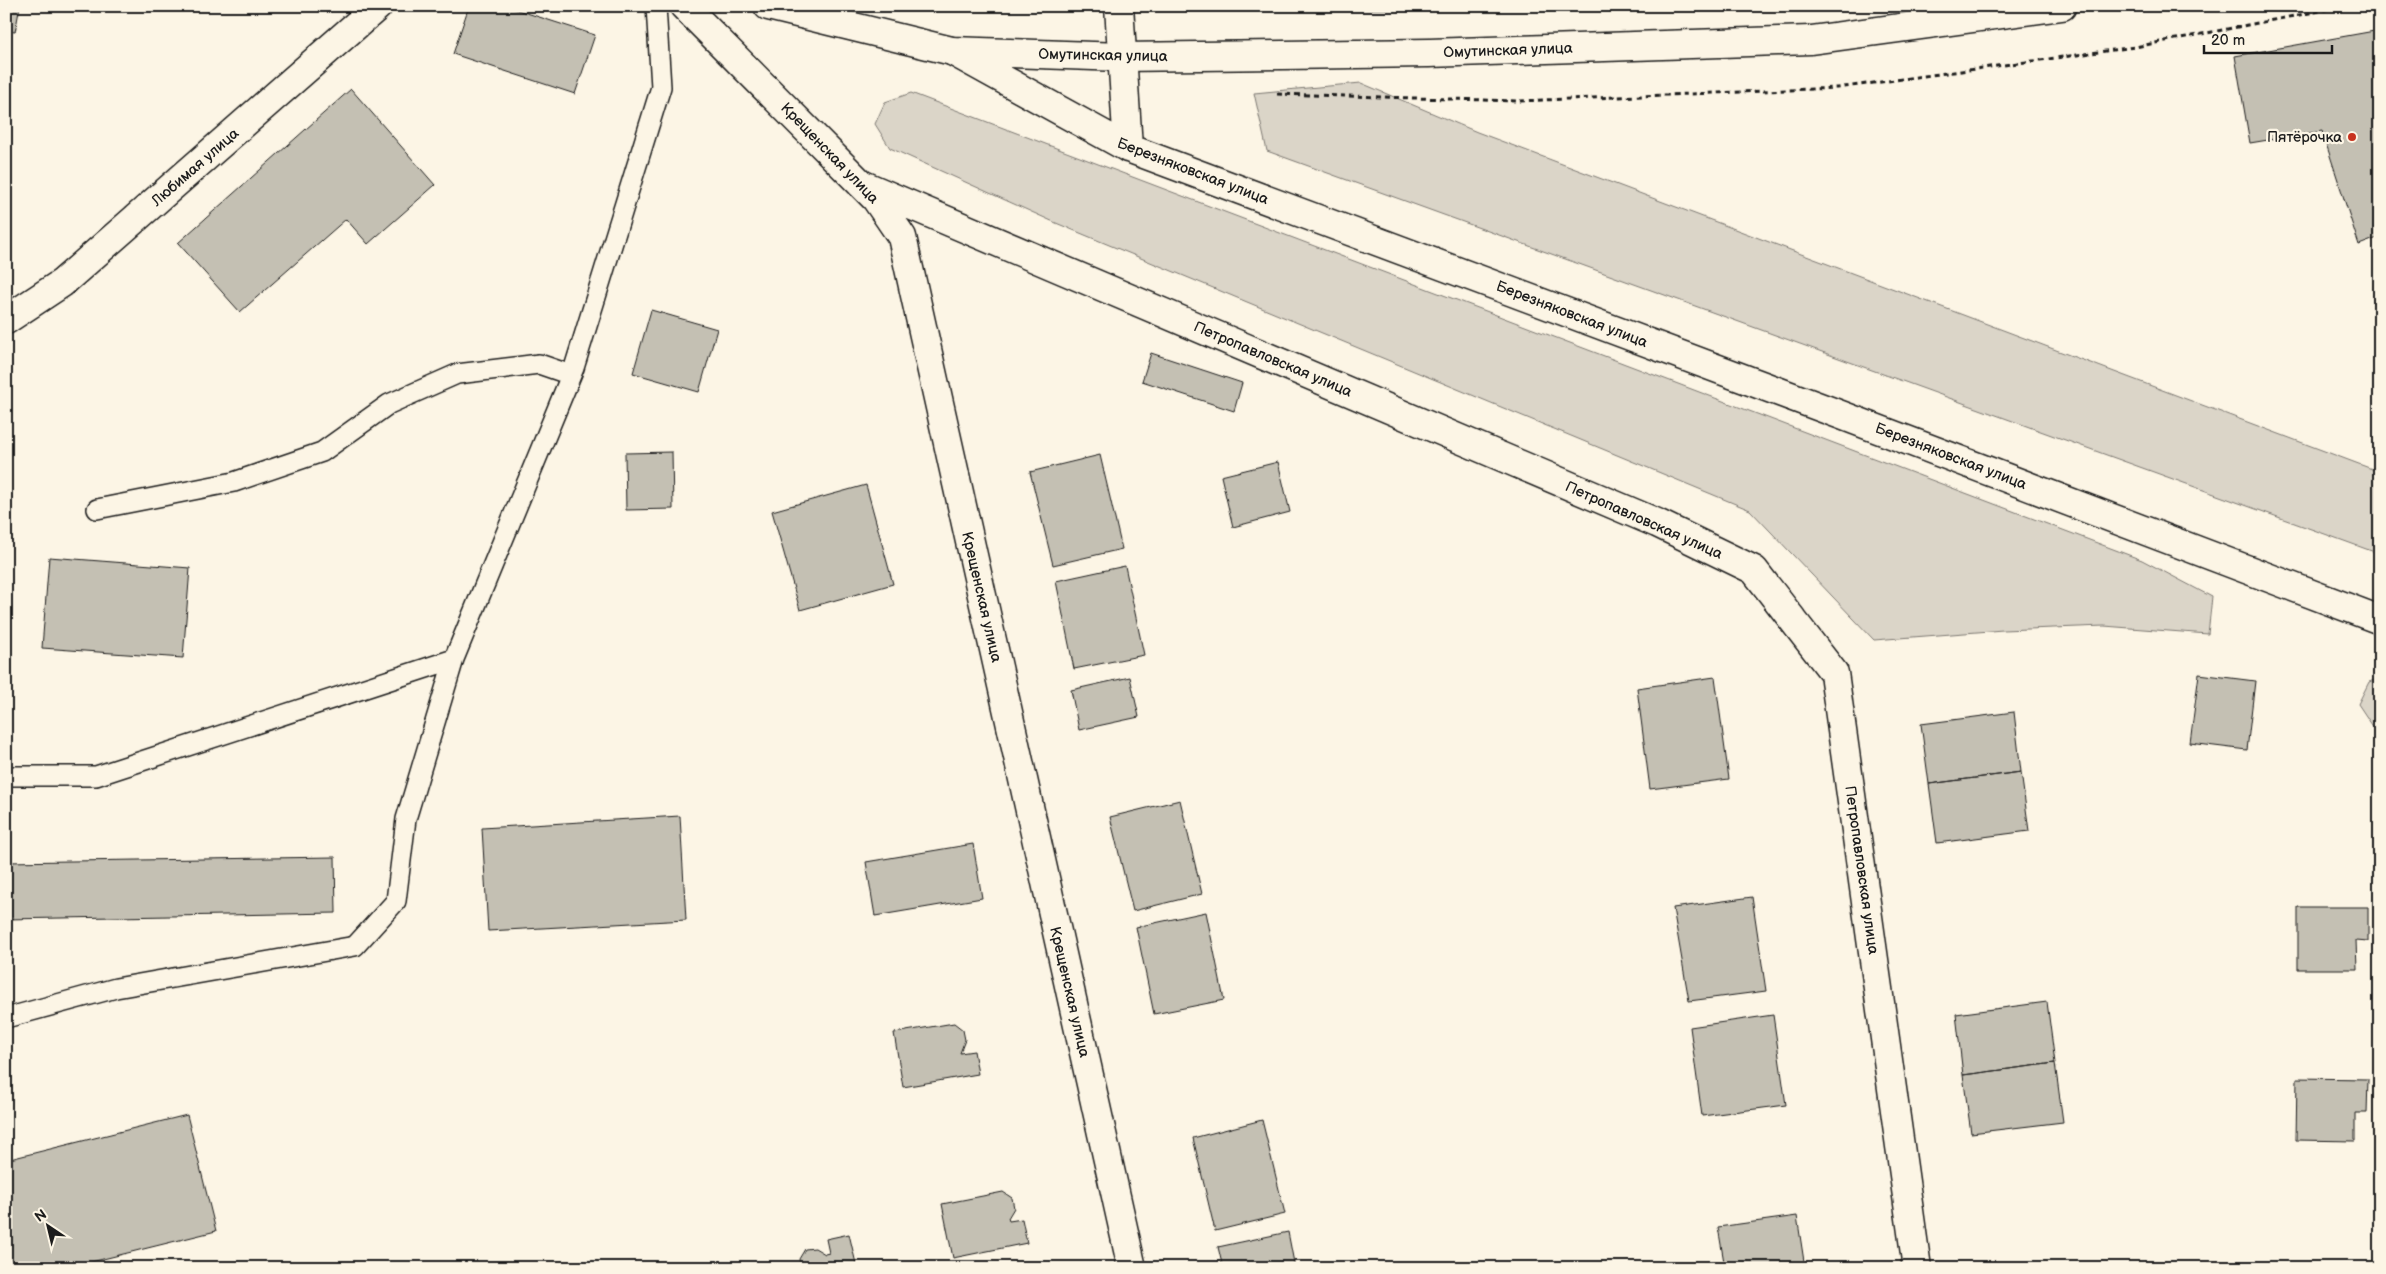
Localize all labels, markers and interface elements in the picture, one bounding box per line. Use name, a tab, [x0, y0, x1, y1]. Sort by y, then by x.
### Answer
scale bar	[2204, 22, 2331, 54]
text: 20 m	[2211, 31, 2245, 50]
street label: Омутинская улица	[1443, 39, 1573, 62]
street label: Омутинская улица	[1038, 45, 1168, 66]
street label: Крещенская улица	[776, 99, 883, 208]
street label: Любимая улица	[147, 124, 243, 211]
place label: Пятёрочка	[2267, 128, 2342, 147]
marker: Пятёрочка	[2346, 131, 2358, 143]
street label: Березняковская улица	[1114, 134, 1271, 209]
street label: Березняковская улица	[1493, 277, 1650, 352]
street label: Петропавловская улица	[1191, 317, 1355, 402]
street label: Березняковская улица	[1872, 419, 2029, 494]
street label: Петропавловская улица	[1562, 477, 1726, 564]
street label: Крещенская улица	[957, 530, 1006, 664]
street label: Петропавловская улица	[1840, 784, 1883, 956]
street label: Крещенская улица	[1045, 925, 1094, 1059]
north arrow	[22, 1202, 72, 1252]
text: N	[32, 1206, 50, 1226]

